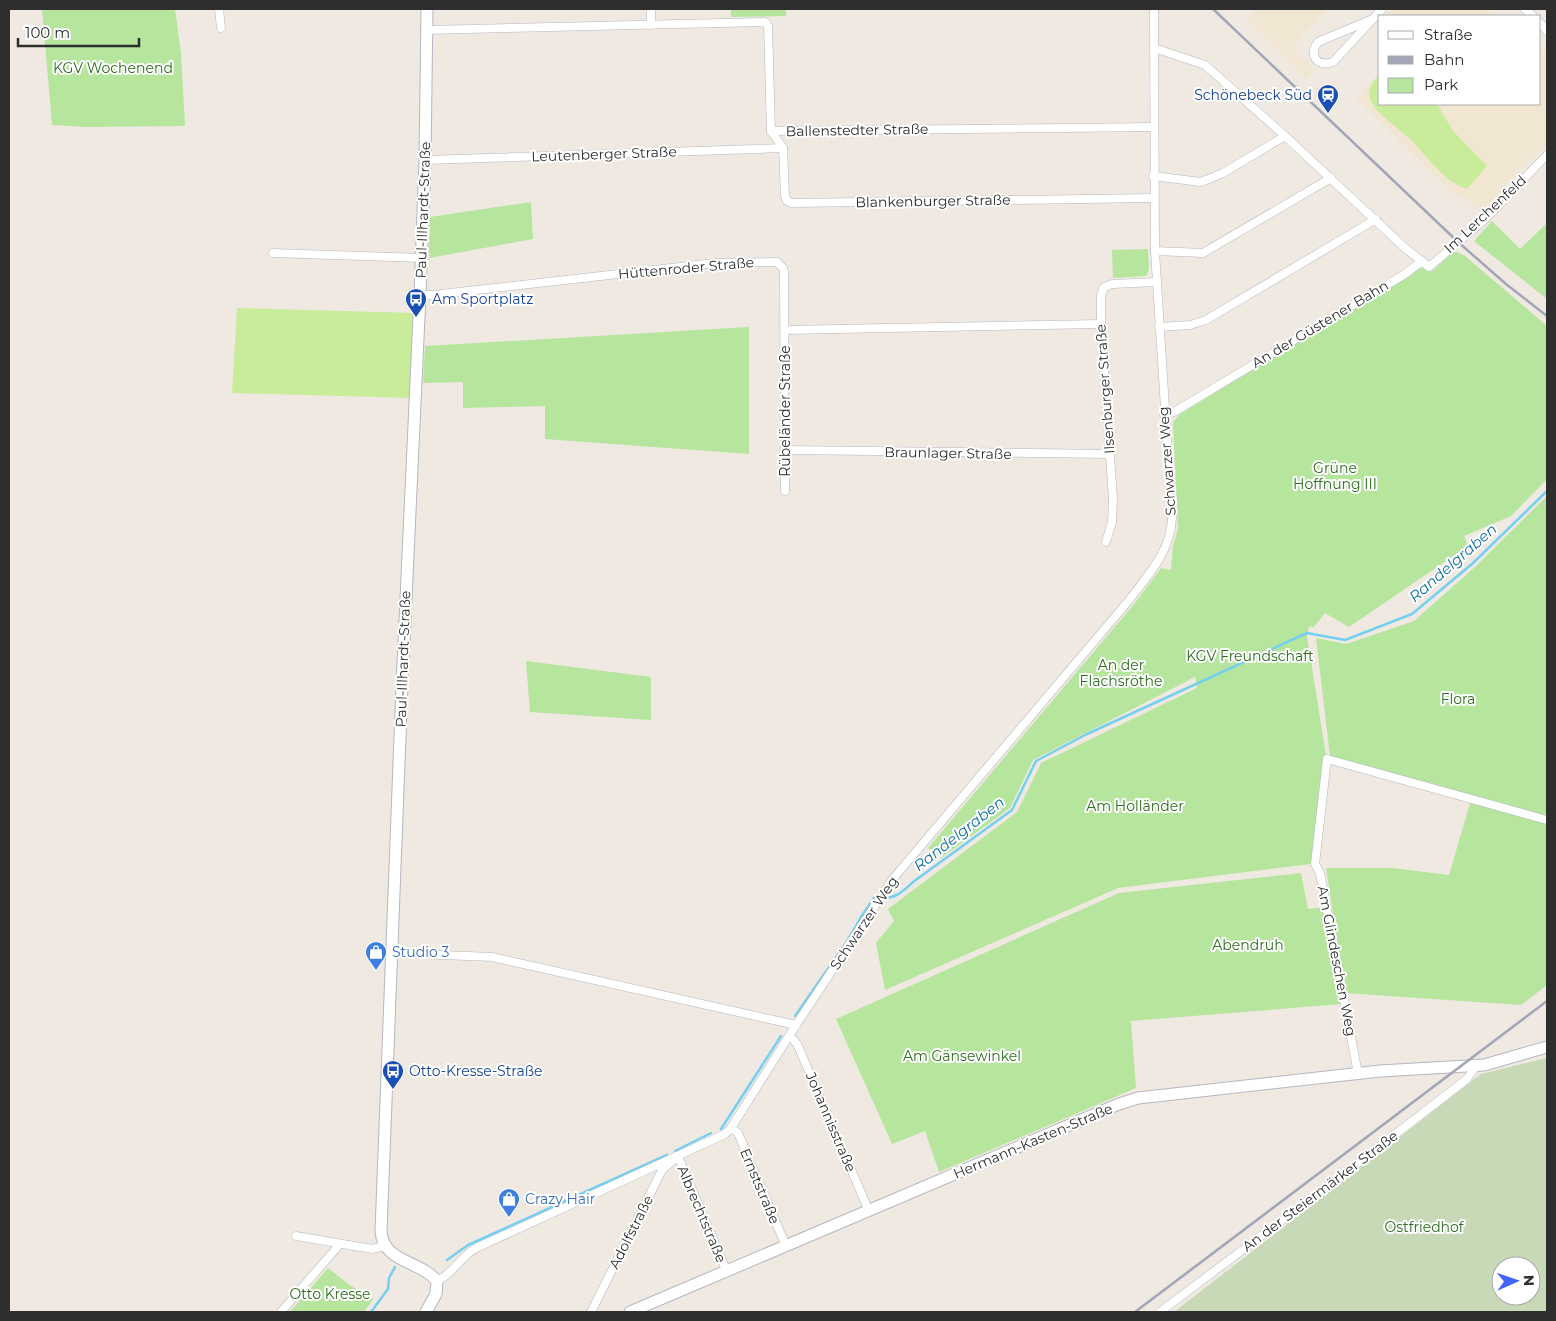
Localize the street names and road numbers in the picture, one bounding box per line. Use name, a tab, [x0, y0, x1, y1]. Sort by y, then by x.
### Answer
street label: Ballenstedter Straße	[785, 120, 929, 140]
street label: Paul-Illhardt-Straße	[412, 141, 434, 279]
street label: Leutenberger Straße	[531, 142, 677, 166]
street label: Im Lerchenfeld	[1440, 171, 1530, 257]
street label: Blankenburger Straße	[855, 191, 1011, 211]
street label: Hüttenroder Straße	[617, 253, 755, 283]
street label: An der Güstener Bahn	[1248, 276, 1392, 372]
street label: Ilsenburger Straße	[1091, 324, 1119, 454]
street label: Rübeländer Straße	[776, 345, 794, 477]
street label: Schwarzer Weg	[1154, 406, 1180, 516]
street label: Braunlager Straße	[884, 443, 1012, 463]
street label: Paul-Illhardt-Straße	[392, 590, 414, 728]
street label: Schwarzer Weg	[826, 873, 902, 973]
street label: Am Glindeschen Weg	[1314, 884, 1360, 1038]
street label: Johannisstraße	[801, 1068, 860, 1175]
street label: Hermann-Kasten-Straße	[951, 1099, 1115, 1183]
street label: An der Steiermärker Straße	[1239, 1126, 1401, 1256]
street label: Ernststraße	[736, 1145, 784, 1227]
street label: Albrechtstraße	[673, 1163, 731, 1265]
street label: Adolfstraße	[605, 1192, 657, 1272]

